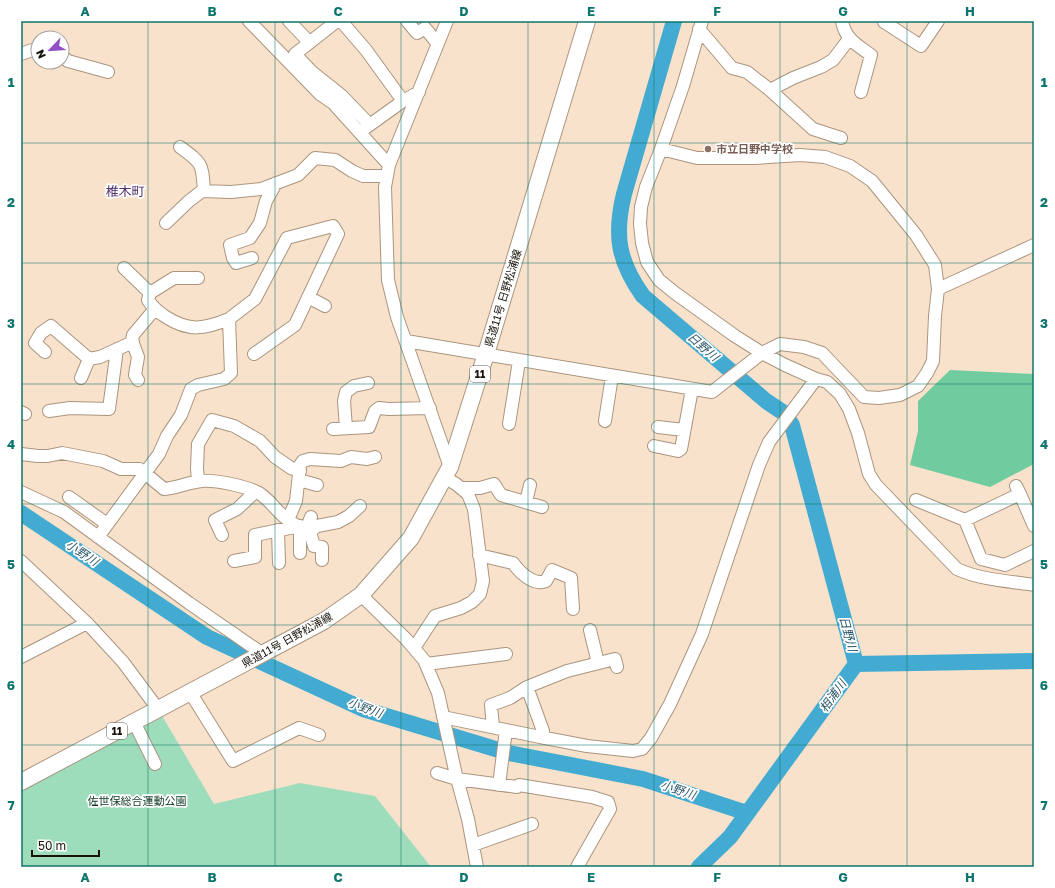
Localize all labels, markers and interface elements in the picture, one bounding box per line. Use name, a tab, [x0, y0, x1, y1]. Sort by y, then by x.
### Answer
text: A	[80, 3, 90, 19]
text: B	[207, 3, 217, 19]
text: C	[333, 3, 343, 19]
text: D	[459, 3, 469, 19]
text: E	[587, 3, 595, 19]
text: F	[713, 3, 721, 19]
text: G	[838, 3, 848, 19]
text: H	[965, 3, 975, 19]
north arrow	[30, 30, 70, 70]
text: N	[33, 48, 48, 61]
text: 1	[8, 74, 15, 90]
text: 1	[1041, 74, 1048, 90]
place label: 市立日野中学校	[716, 142, 793, 155]
marker: 市立日野中学校	[703, 144, 713, 154]
district label: 椎木町	[105, 183, 145, 199]
text: 2	[7, 194, 15, 210]
text: 2	[1040, 194, 1048, 210]
street label: 県道11号 日野松浦線	[481, 247, 524, 348]
text: 3	[7, 315, 15, 331]
text: 3	[1040, 315, 1048, 331]
water label: 日野川	[685, 329, 723, 365]
road number: 11	[470, 366, 490, 382]
text: 4	[7, 436, 15, 452]
text: 4	[1040, 436, 1048, 452]
water label: 小野川	[63, 536, 103, 570]
text: 5	[7, 556, 15, 572]
text: 5	[1040, 556, 1048, 572]
street label: 県道11号 日野松浦線	[239, 609, 334, 670]
water label: 日野川	[837, 615, 861, 655]
water label: 相浦川	[816, 675, 850, 715]
text: 6	[7, 677, 15, 693]
text: 6	[1040, 677, 1048, 693]
water label: 小野川	[346, 694, 387, 721]
road number: 11	[107, 723, 127, 739]
water label: 小野川	[659, 777, 699, 803]
park label: 佐世保総合運動公園	[88, 794, 187, 807]
text: 7	[7, 797, 15, 813]
text: 7	[1040, 797, 1048, 813]
scale bar	[32, 832, 99, 858]
text: 50 m	[38, 838, 66, 853]
text: A	[80, 869, 90, 885]
text: B	[207, 869, 217, 885]
text: C	[333, 869, 343, 885]
text: D	[459, 869, 469, 885]
text: E	[587, 869, 595, 885]
text: F	[713, 869, 721, 885]
text: G	[838, 869, 848, 885]
text: H	[965, 869, 975, 885]

